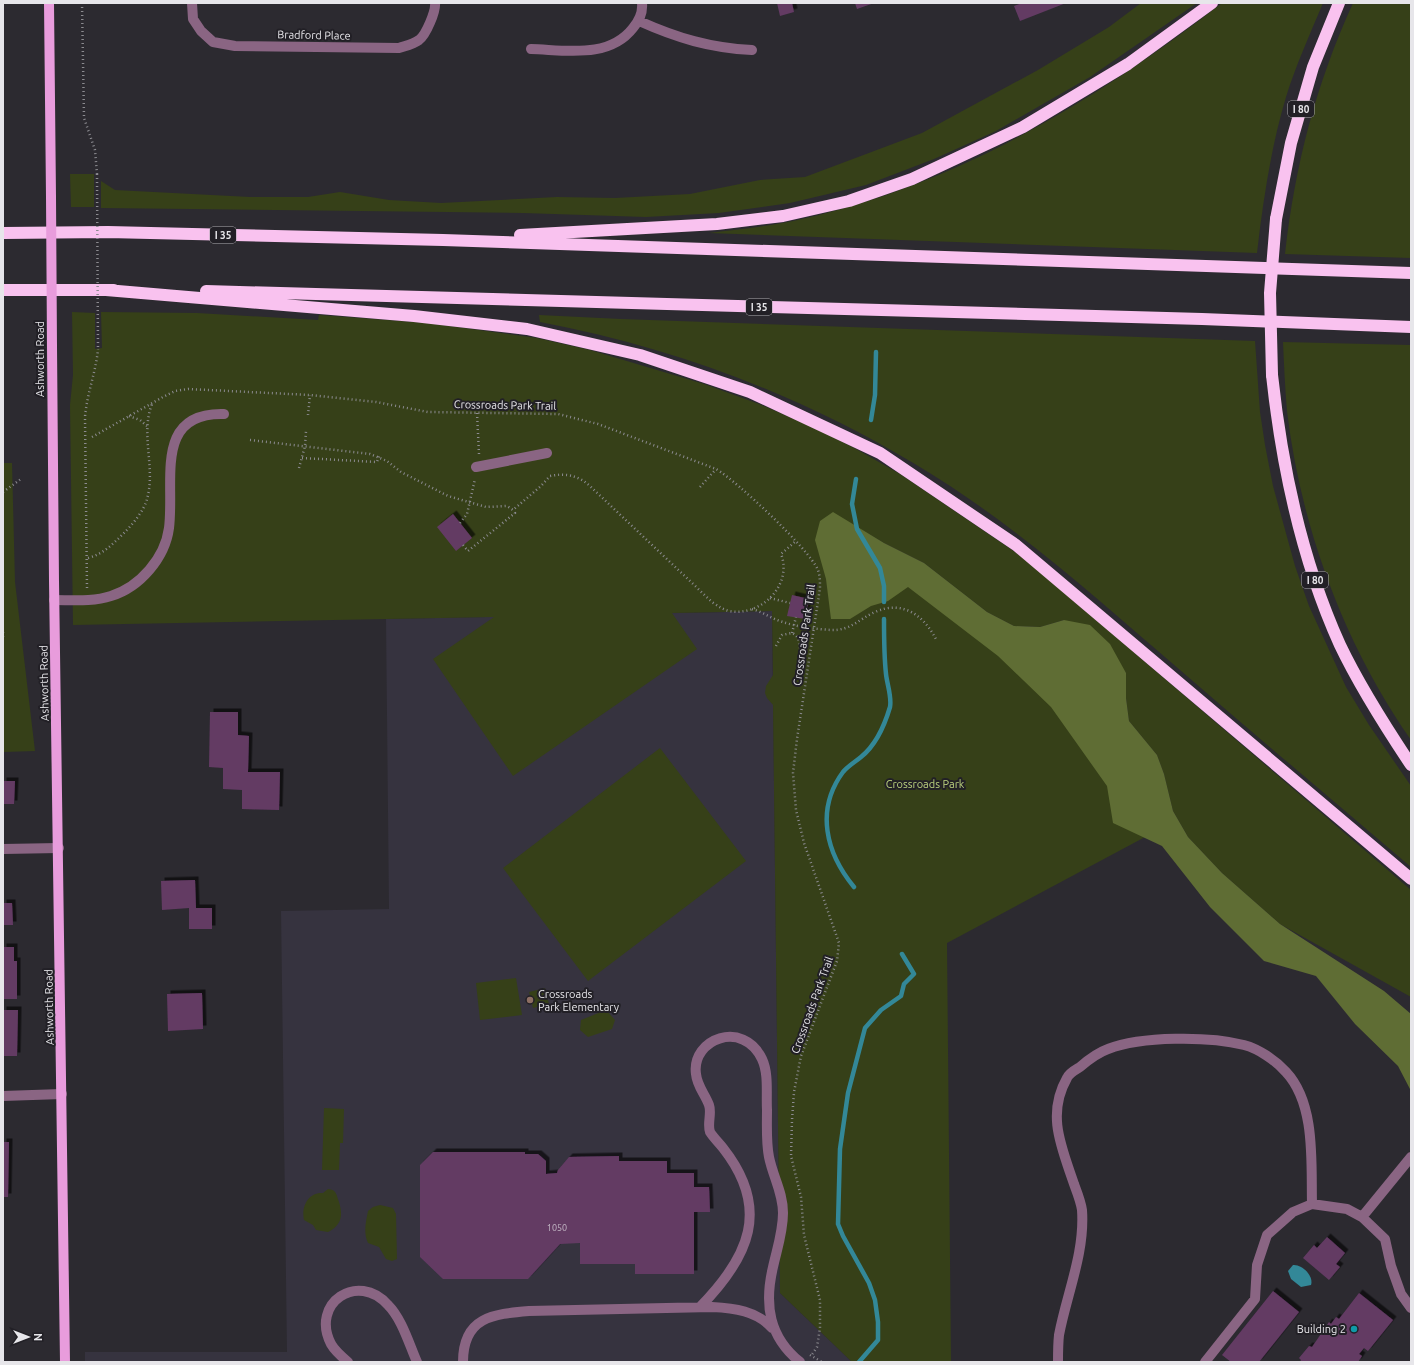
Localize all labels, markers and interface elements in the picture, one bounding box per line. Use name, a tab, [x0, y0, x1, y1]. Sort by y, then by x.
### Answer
street label: Bradford Place	[277, 28, 351, 42]
road number: I 80	[1288, 101, 1314, 117]
road number: I 35	[210, 227, 236, 243]
road number: I 35	[746, 299, 772, 315]
street label: Ashworth Road	[34, 321, 46, 397]
street label: Crossroads Park Trail	[454, 398, 556, 412]
road number: I 80	[1302, 572, 1328, 588]
street label: Crossroads Park Trail	[791, 583, 817, 687]
street label: Ashworth Road	[37, 645, 51, 721]
park label: Crossroads Park	[886, 778, 965, 790]
street label: Crossroads Park Trail	[789, 955, 835, 1055]
street label: Ashworth Road	[42, 969, 56, 1045]
place label: Crossroads Park Elementary	[538, 988, 620, 1013]
marker: Crossroads Park Elementary	[525, 995, 535, 1005]
house number: 1050	[547, 1223, 567, 1233]
north arrow	[8, 1317, 48, 1357]
place label: Building 2	[1297, 1323, 1346, 1335]
marker: Building 2	[1349, 1324, 1359, 1334]
text: N	[32, 1333, 44, 1341]

